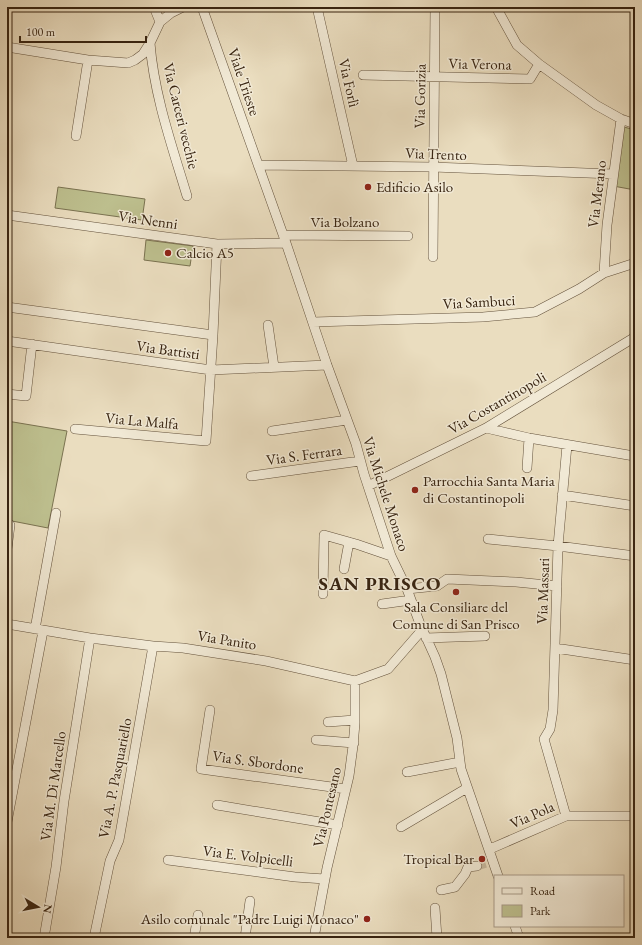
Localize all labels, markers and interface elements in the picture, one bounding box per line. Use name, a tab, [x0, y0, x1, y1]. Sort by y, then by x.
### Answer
scale bar	[20, 18, 146, 44]
text: 100 m	[26, 24, 56, 40]
street label: Viale Trieste	[224, 45, 265, 118]
street label: Via Verona	[448, 53, 512, 74]
street label: Via Forlì	[335, 57, 364, 109]
street label: Via Carceri vecchie	[159, 61, 204, 171]
street label: Via Gorizia	[409, 63, 430, 129]
street label: Via Trento	[405, 143, 467, 164]
street label: Via Merano	[583, 159, 610, 229]
place label: Edificio Asilo	[376, 177, 453, 196]
marker: Edificio Asilo	[363, 182, 373, 192]
street label: Via Nenni	[117, 206, 179, 233]
street label: Via Bolzano	[310, 212, 380, 231]
place label: Calcio A5	[176, 243, 234, 262]
marker: Calcio A5	[163, 248, 173, 258]
street label: Via Sambuci	[442, 290, 516, 313]
street label: Via Battisti	[135, 336, 201, 363]
street label: Via Costantinopoli	[444, 367, 549, 438]
street label: Via La Malfa	[105, 408, 179, 433]
street label: Via Michele Monaco	[359, 434, 414, 554]
street label: Via S. Ferrara	[265, 440, 343, 469]
place label: Parrocchia Santa Maria di Costantinopoli	[423, 471, 555, 507]
marker: Parrocchia Santa Maria di Costantinopoli	[410, 485, 420, 495]
street label: Via Massari	[532, 557, 553, 624]
district label: SAN PRISCO	[319, 571, 441, 596]
marker: Sala Consiliare del Comune di San Prisco	[451, 587, 461, 597]
place label: Sala Consiliare del Comune di San Prisco	[392, 597, 520, 633]
street label: Via Panito	[196, 625, 258, 654]
street label: Via A. P. Pasquariello	[94, 716, 135, 840]
street label: Via M. Di Marcello	[35, 730, 70, 842]
street label: Via S. Sbordone	[211, 746, 305, 777]
street label: Via Pontesano	[308, 765, 345, 849]
street label: Via Pola	[507, 796, 557, 833]
street label: Via E. Volpicelli	[202, 841, 295, 870]
place label: Tropical Bar	[403, 849, 474, 868]
marker: Tropical Bar	[477, 854, 487, 864]
legend	[494, 875, 624, 927]
text: Road	[530, 883, 556, 899]
north arrow	[18, 887, 58, 927]
text: N	[40, 903, 56, 914]
text: Park	[530, 903, 551, 919]
place label: Asilo comunale "Padre Luigi Monaco"	[140, 909, 359, 928]
marker: Asilo comunale "Padre Luigi Monaco"	[362, 914, 372, 924]

